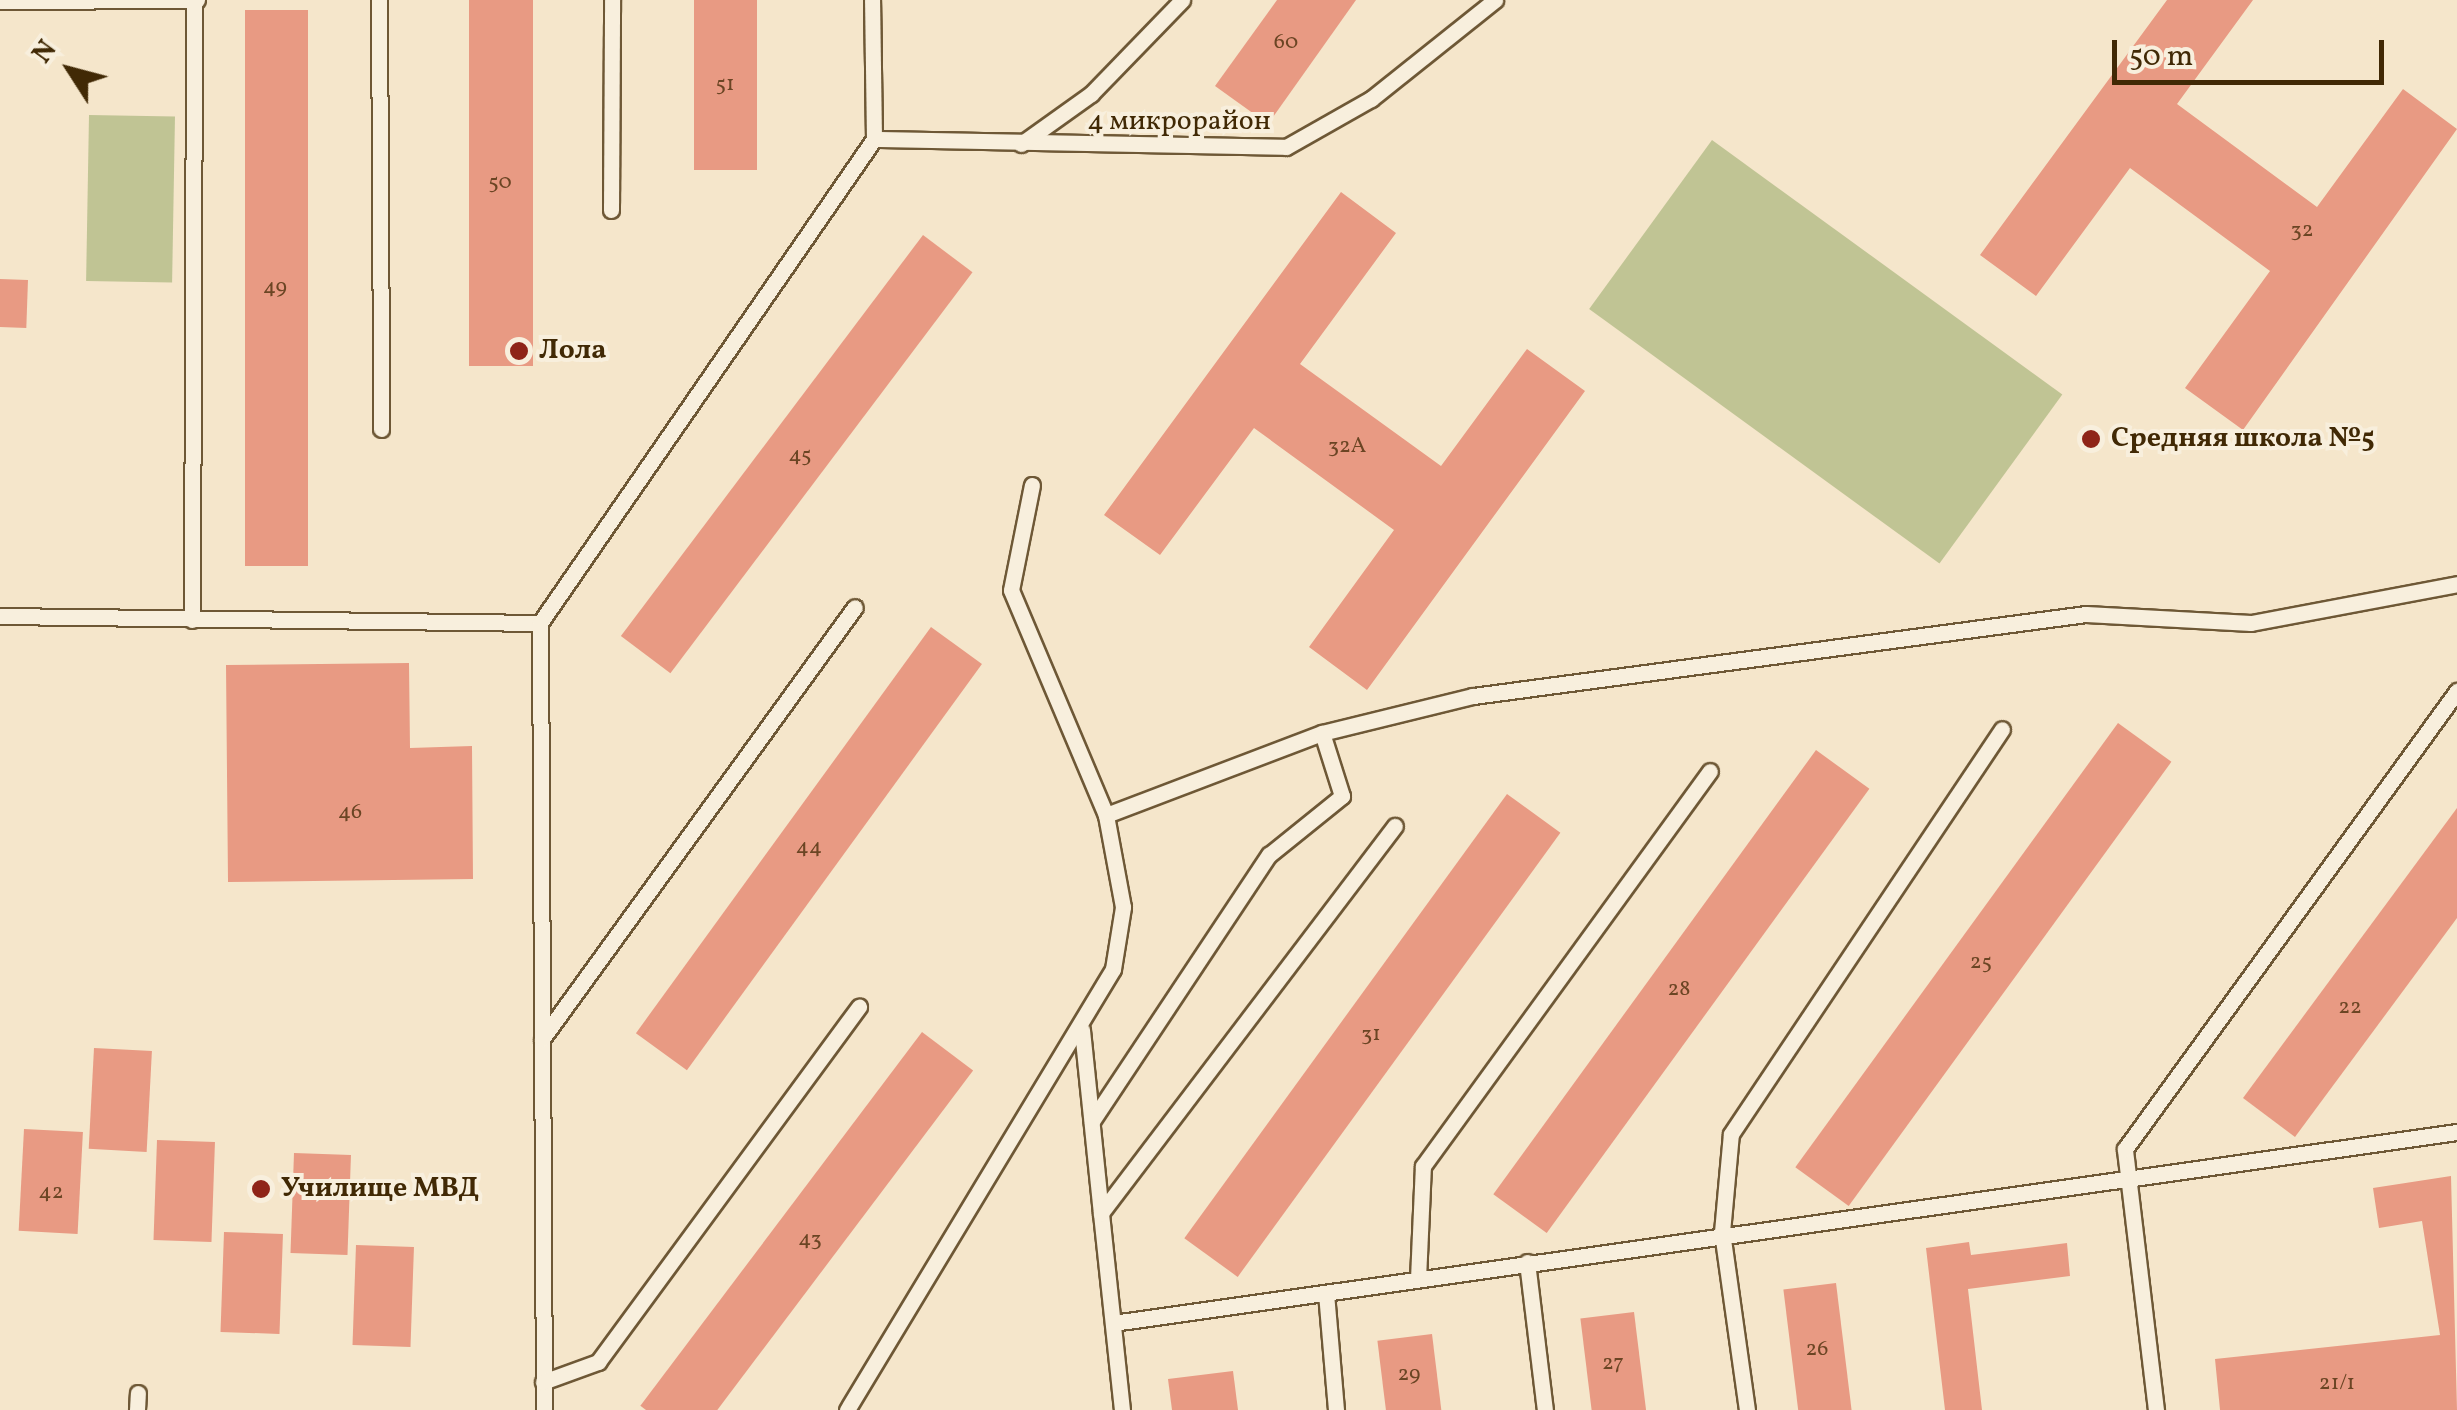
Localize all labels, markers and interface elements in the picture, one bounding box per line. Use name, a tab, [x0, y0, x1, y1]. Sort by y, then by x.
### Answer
north arrow	[20, 20, 120, 120]
scale bar	[2117, 20, 2390, 82]
house number: 60	[1274, 30, 1298, 56]
text: N	[24, 32, 67, 72]
text: 50 m	[2129, 36, 2193, 78]
house number: 51	[715, 72, 735, 98]
street label: 4 микрорайон	[1087, 105, 1271, 139]
house number: 50	[488, 170, 512, 196]
house number: 32	[2290, 218, 2314, 244]
house number: 49	[263, 275, 287, 301]
place label: Лола	[539, 334, 606, 368]
marker: Лола	[508, 340, 530, 362]
place label: Средняя школа №5	[2111, 422, 2375, 456]
marker: Средняя школа №5	[2080, 428, 2102, 450]
house number: 32А	[1328, 434, 1366, 460]
house number: 45	[788, 443, 812, 469]
house number: 46	[338, 800, 362, 826]
house number: 44	[796, 835, 822, 861]
house number: 25	[1970, 950, 1992, 976]
house number: 28	[1668, 977, 1690, 1003]
house number: 22	[2338, 995, 2362, 1021]
house number: 31	[1361, 1022, 1381, 1048]
place label: Училище МВД	[281, 1172, 479, 1206]
marker: Училище МВД	[250, 1178, 272, 1200]
house number: 42	[39, 1180, 63, 1206]
house number: 43	[798, 1227, 822, 1253]
house number: 26	[1806, 1337, 1828, 1363]
house number: 27	[1602, 1351, 1624, 1377]
house number: 29	[1397, 1362, 1421, 1388]
house number: 21/1	[2319, 1371, 2355, 1397]

